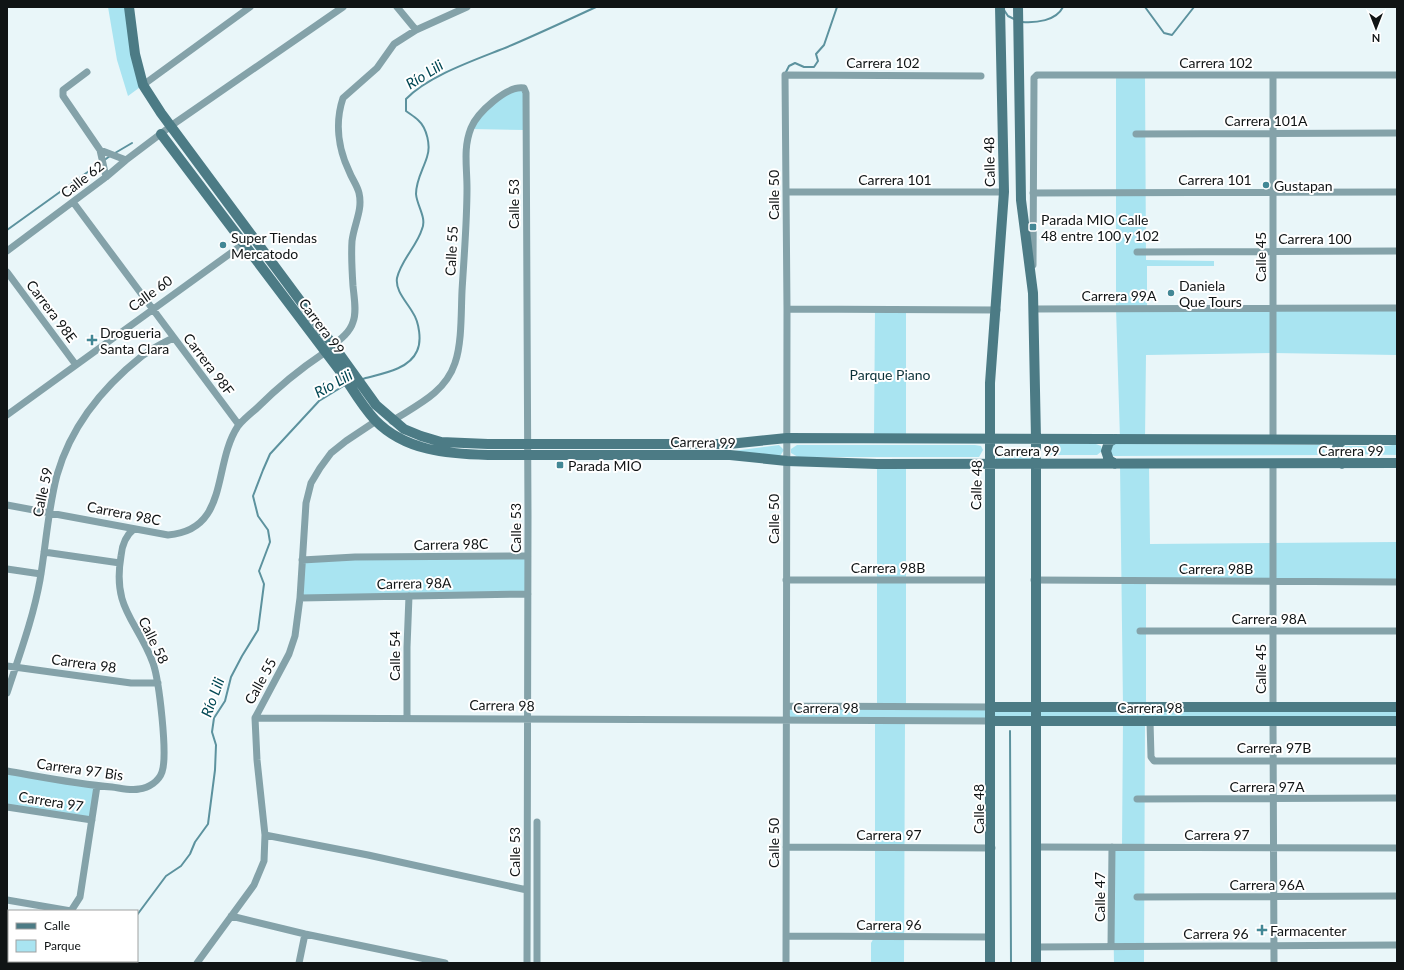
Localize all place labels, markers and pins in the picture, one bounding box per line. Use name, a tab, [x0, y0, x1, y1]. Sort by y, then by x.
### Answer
place label: Gustapan	[1274, 177, 1333, 194]
marker: Gustapan	[1261, 180, 1271, 190]
place label: Parada MIO Calle 48 entre 100 y 102	[1041, 211, 1159, 244]
marker: Parada MIO Calle 48 entre 100 y 102	[1028, 222, 1038, 232]
place label: Super Tiendas Mercatodo	[231, 229, 317, 262]
marker: Super Tiendas Mercatodo	[218, 240, 228, 250]
place label: Daniela Que Tours	[1179, 277, 1242, 310]
marker: Daniela Que Tours	[1166, 288, 1176, 298]
place label: Drogueria Santa Clara	[100, 324, 169, 357]
marker: Drogueria Santa Clara	[87, 335, 97, 345]
place label: Parada MIO	[568, 457, 642, 474]
marker: Parada MIO	[555, 460, 565, 470]
place label: Farmacenter	[1270, 922, 1347, 939]
marker: Farmacenter	[1257, 925, 1267, 935]

